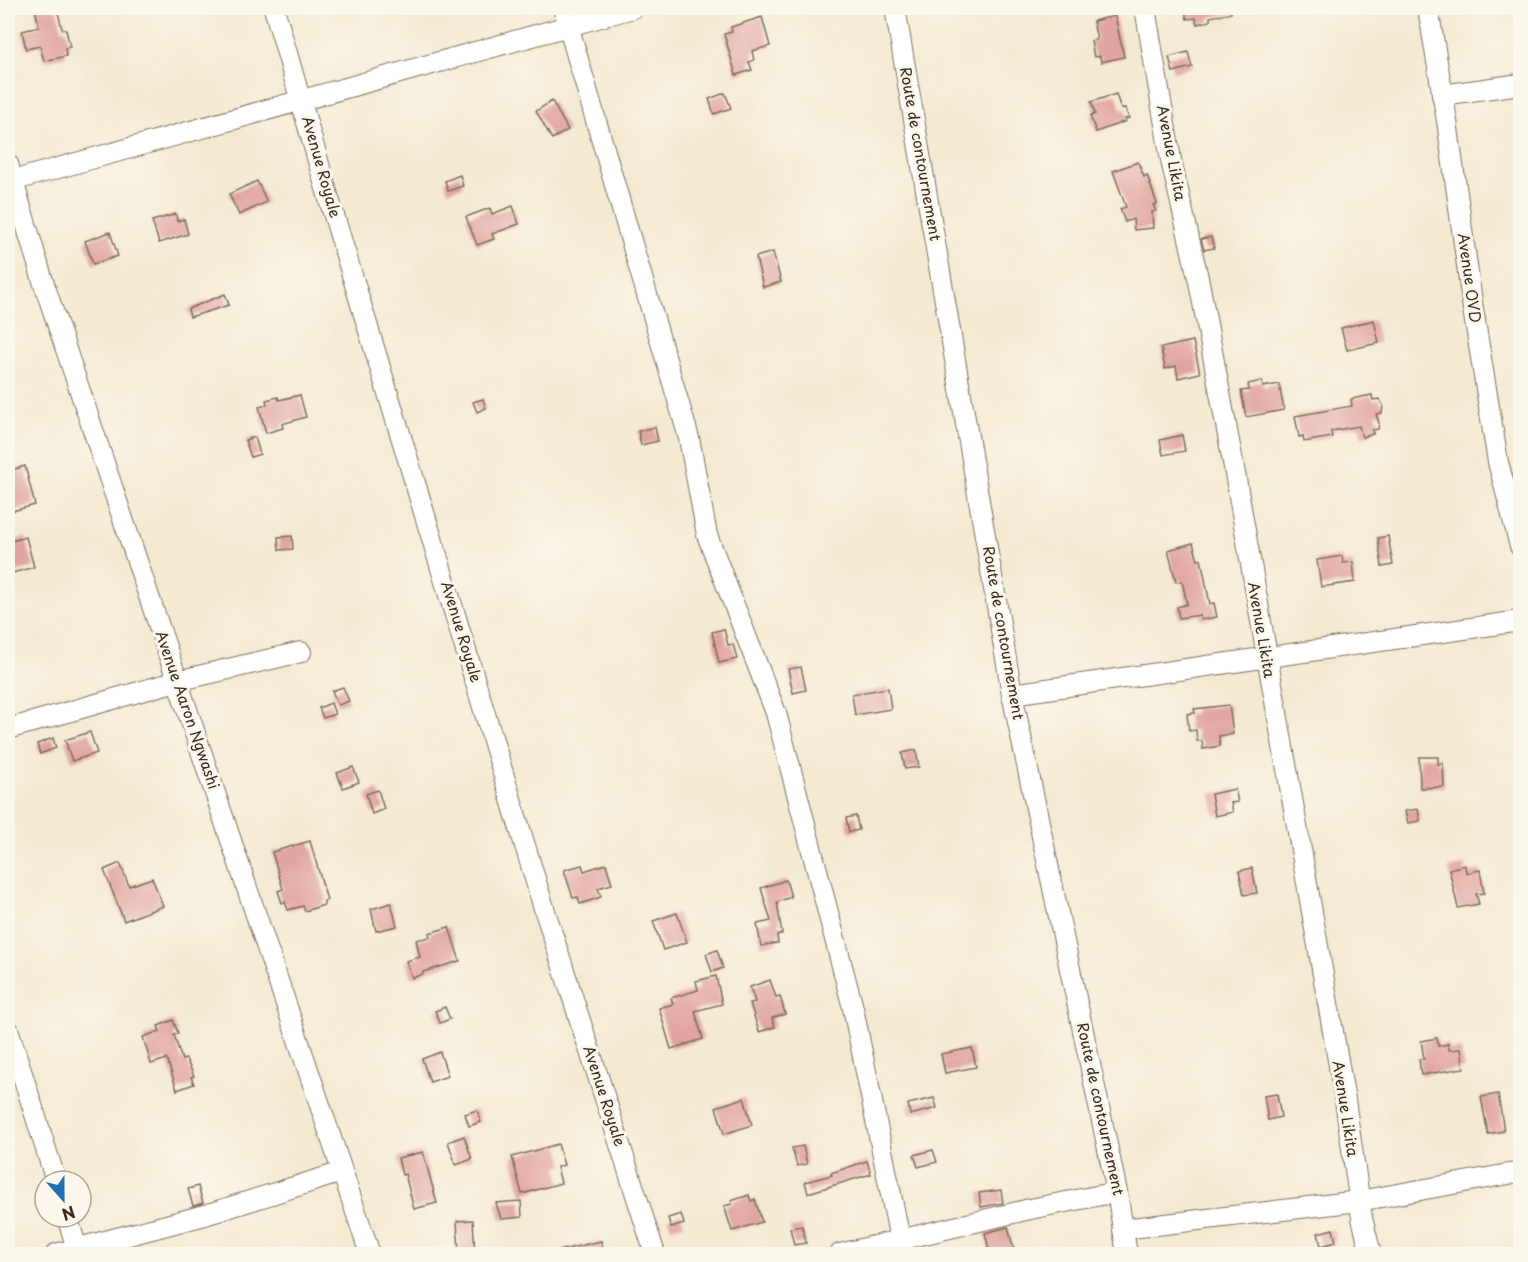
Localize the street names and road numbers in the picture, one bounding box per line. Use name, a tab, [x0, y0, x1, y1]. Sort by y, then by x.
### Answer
street label: Route de contournement	[895, 65, 948, 243]
street label: Avenue Likita	[1152, 103, 1193, 203]
street label: Avenue Royale	[297, 113, 348, 220]
street label: Avenue OVD	[1453, 231, 1488, 324]
street label: Route de contournement	[978, 544, 1031, 722]
street label: Avenue Royale	[436, 578, 489, 685]
street label: Avenue Likita	[1243, 580, 1282, 680]
street label: Avenue Aaron Ngwashi	[150, 627, 226, 792]
street label: Route de contournement	[1072, 1020, 1131, 1197]
street label: Avenue Royale	[578, 1042, 633, 1149]
street label: Avenue Likita	[1328, 1059, 1366, 1159]

